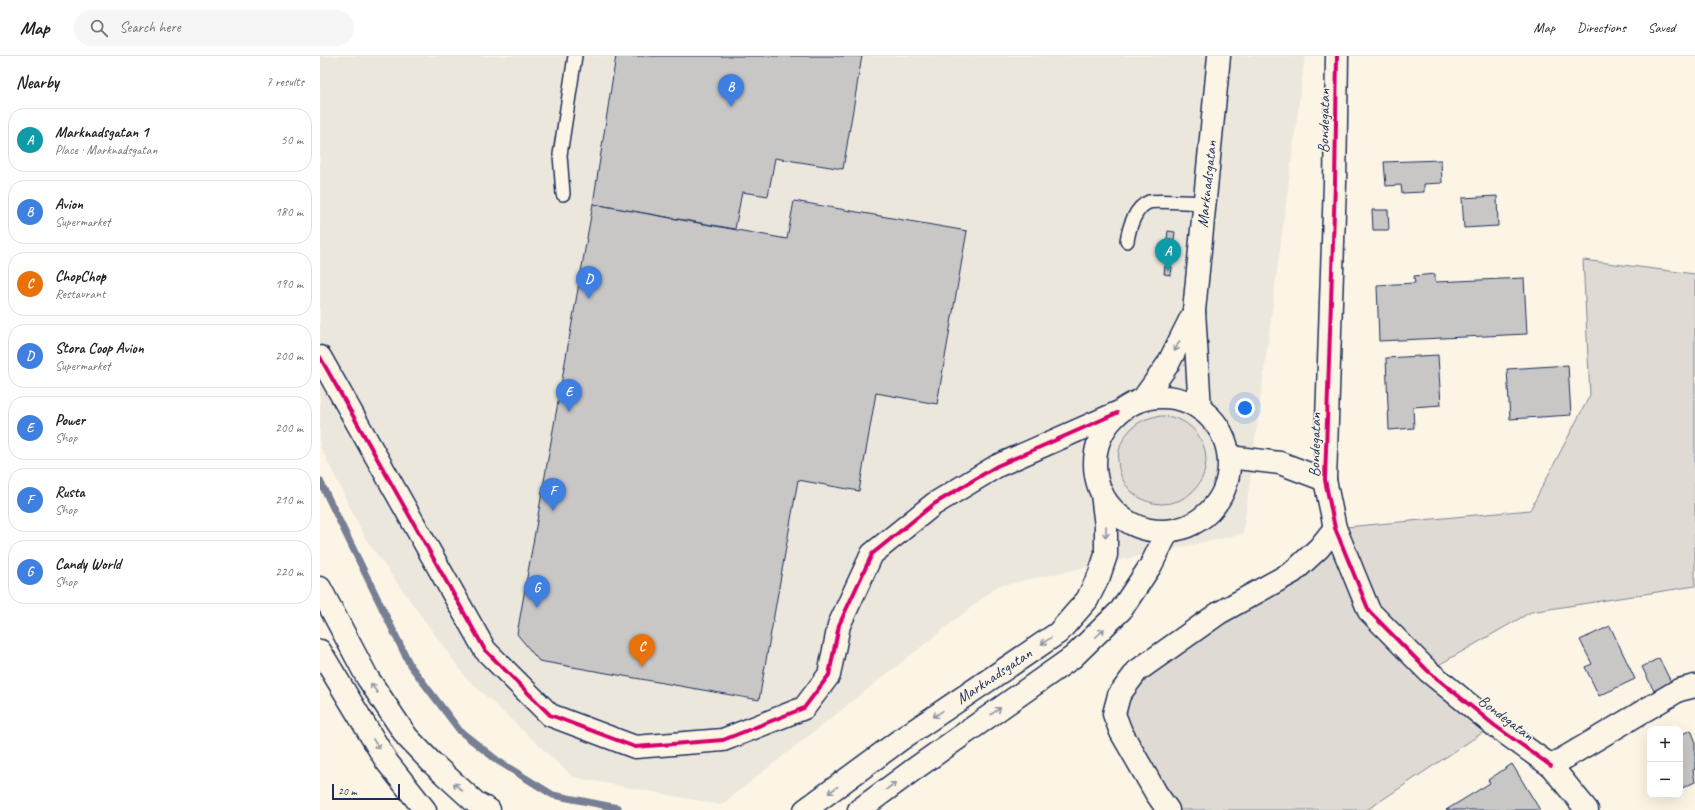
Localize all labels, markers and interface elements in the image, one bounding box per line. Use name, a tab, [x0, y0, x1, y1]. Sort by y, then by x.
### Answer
search box	[74, 10, 354, 46]
text: Map	[20, 16, 50, 40]
icon: search	[88, 17, 110, 39]
text: Search here	[120, 18, 181, 37]
text: Map	[1534, 19, 1555, 36]
text: Directions	[1577, 19, 1626, 36]
text: Saved	[1648, 19, 1675, 36]
text: Nearby	[16, 72, 59, 93]
text: 7 results	[266, 74, 304, 90]
pin: B	[718, 74, 744, 107]
street label: Bondegatan	[1313, 88, 1335, 153]
text: Marknadsgatan 1	[55, 123, 149, 142]
text: A	[27, 132, 33, 148]
text: 50 m	[281, 132, 303, 148]
street label: Marknadsgatan	[1192, 139, 1222, 228]
text: Place · Marknadsgatan	[55, 142, 157, 158]
text: Avion	[55, 195, 83, 214]
text: B	[27, 204, 33, 220]
text: 180 m	[275, 204, 303, 220]
text: Supermarket	[55, 214, 110, 230]
pin: A	[1155, 238, 1181, 271]
pin: D	[576, 266, 602, 299]
text: ChopChop	[55, 267, 106, 286]
text: C	[27, 276, 33, 292]
text: 190 m	[275, 276, 303, 292]
text: Restaurant	[55, 286, 105, 302]
text: Stora Coop Avion	[55, 339, 144, 358]
one-way arrow	[1173, 340, 1180, 352]
text: D	[26, 348, 34, 364]
text: 200 m	[275, 348, 303, 364]
text: Supermarket	[55, 358, 110, 374]
pin: E	[556, 379, 582, 412]
your location	[1235, 398, 1255, 418]
text: Power	[55, 411, 85, 430]
street label: Bondegatan	[1304, 412, 1326, 477]
text: E	[27, 420, 33, 436]
text: 200 m	[275, 420, 303, 436]
text: Shop	[55, 430, 77, 446]
pin: F	[540, 478, 566, 511]
text: Rusta	[55, 483, 85, 502]
text: F	[27, 492, 33, 508]
text: 210 m	[275, 492, 303, 508]
text: Shop	[55, 502, 77, 518]
one-way arrow	[1102, 525, 1110, 538]
text: Candy World	[55, 555, 121, 574]
text: G	[27, 564, 33, 580]
text: 220 m	[275, 564, 303, 580]
text: Shop	[55, 574, 77, 590]
pin: G	[524, 575, 550, 608]
one-way arrow	[1095, 628, 1105, 638]
pin: C	[629, 634, 655, 667]
one-way arrow	[1041, 637, 1052, 645]
street label: Marknadsgatan	[952, 643, 1036, 709]
one-way arrow	[370, 683, 378, 694]
street label: Bondegatan	[1474, 691, 1538, 746]
one-way arrow	[991, 707, 1002, 715]
one-way arrow	[933, 710, 944, 718]
map controls	[1647, 726, 1683, 798]
button: +	[1647, 726, 1683, 762]
one-way arrow	[373, 738, 381, 750]
button: −	[1647, 762, 1683, 798]
scale bar	[332, 782, 400, 801]
one-way arrow	[885, 782, 896, 791]
one-way arrow	[453, 783, 463, 792]
text: 20 m	[338, 784, 357, 798]
one-way arrow	[827, 786, 838, 794]

